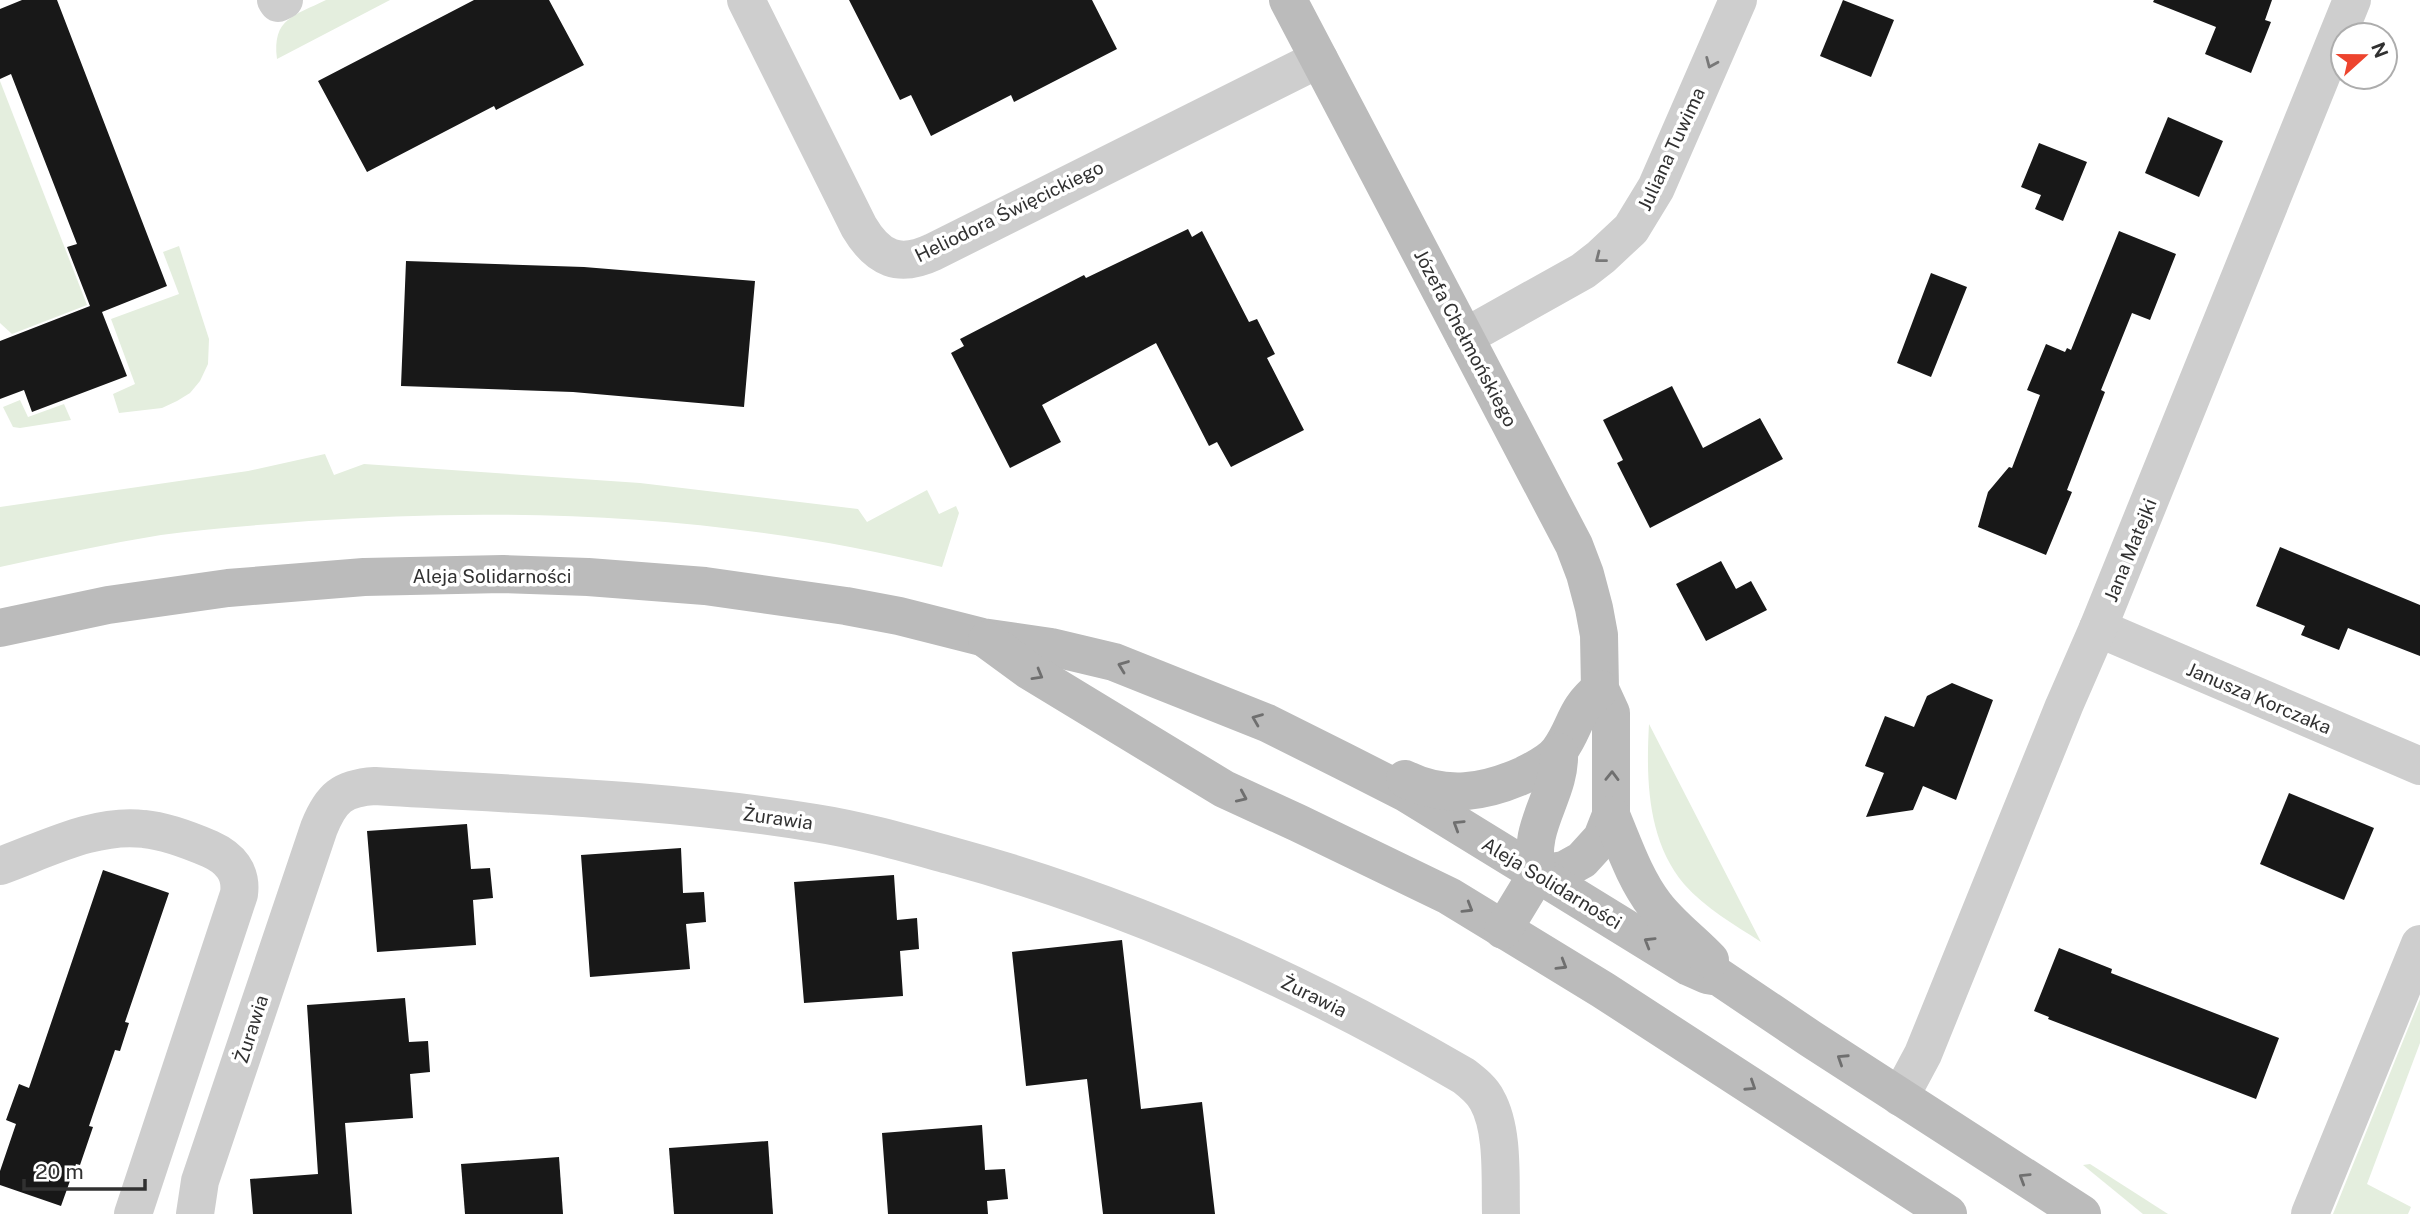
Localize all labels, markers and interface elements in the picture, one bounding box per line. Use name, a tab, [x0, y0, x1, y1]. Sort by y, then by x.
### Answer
north arrow	[2329, 21, 2399, 91]
text: N	[2367, 39, 2393, 61]
one-way arrow	[1705, 56, 1719, 68]
street label: Juliana Tuwima	[1633, 84, 1709, 214]
street label: Heliodora Święcickiego	[911, 156, 1107, 266]
street label: Józefa Chełmońskiego	[1410, 246, 1522, 430]
one-way arrow	[1595, 249, 1607, 262]
street label: Jana Matejki	[2099, 495, 2161, 605]
street label: Aleja Solidarności	[413, 565, 571, 587]
street label: Janusza Korczaka	[2183, 658, 2335, 738]
one-way arrow	[1117, 660, 1129, 674]
one-way arrow	[1031, 667, 1043, 680]
one-way arrow	[1252, 713, 1264, 727]
one-way arrow	[1604, 771, 1619, 782]
one-way arrow	[1234, 789, 1247, 803]
street label: Żurawia	[742, 802, 814, 834]
one-way arrow	[1452, 820, 1465, 833]
street label: Aleja Solidarności	[1478, 833, 1626, 933]
one-way arrow	[1460, 900, 1473, 913]
one-way arrow	[1644, 937, 1657, 950]
one-way arrow	[1554, 957, 1567, 970]
street label: Żurawia	[1277, 971, 1351, 1021]
street label: Żurawia	[230, 992, 272, 1066]
one-way arrow	[1837, 1055, 1850, 1068]
one-way arrow	[1743, 1077, 1756, 1090]
scale bar	[24, 1148, 145, 1192]
text: 20 m	[35, 1159, 84, 1184]
one-way arrow	[2019, 1173, 2032, 1186]

